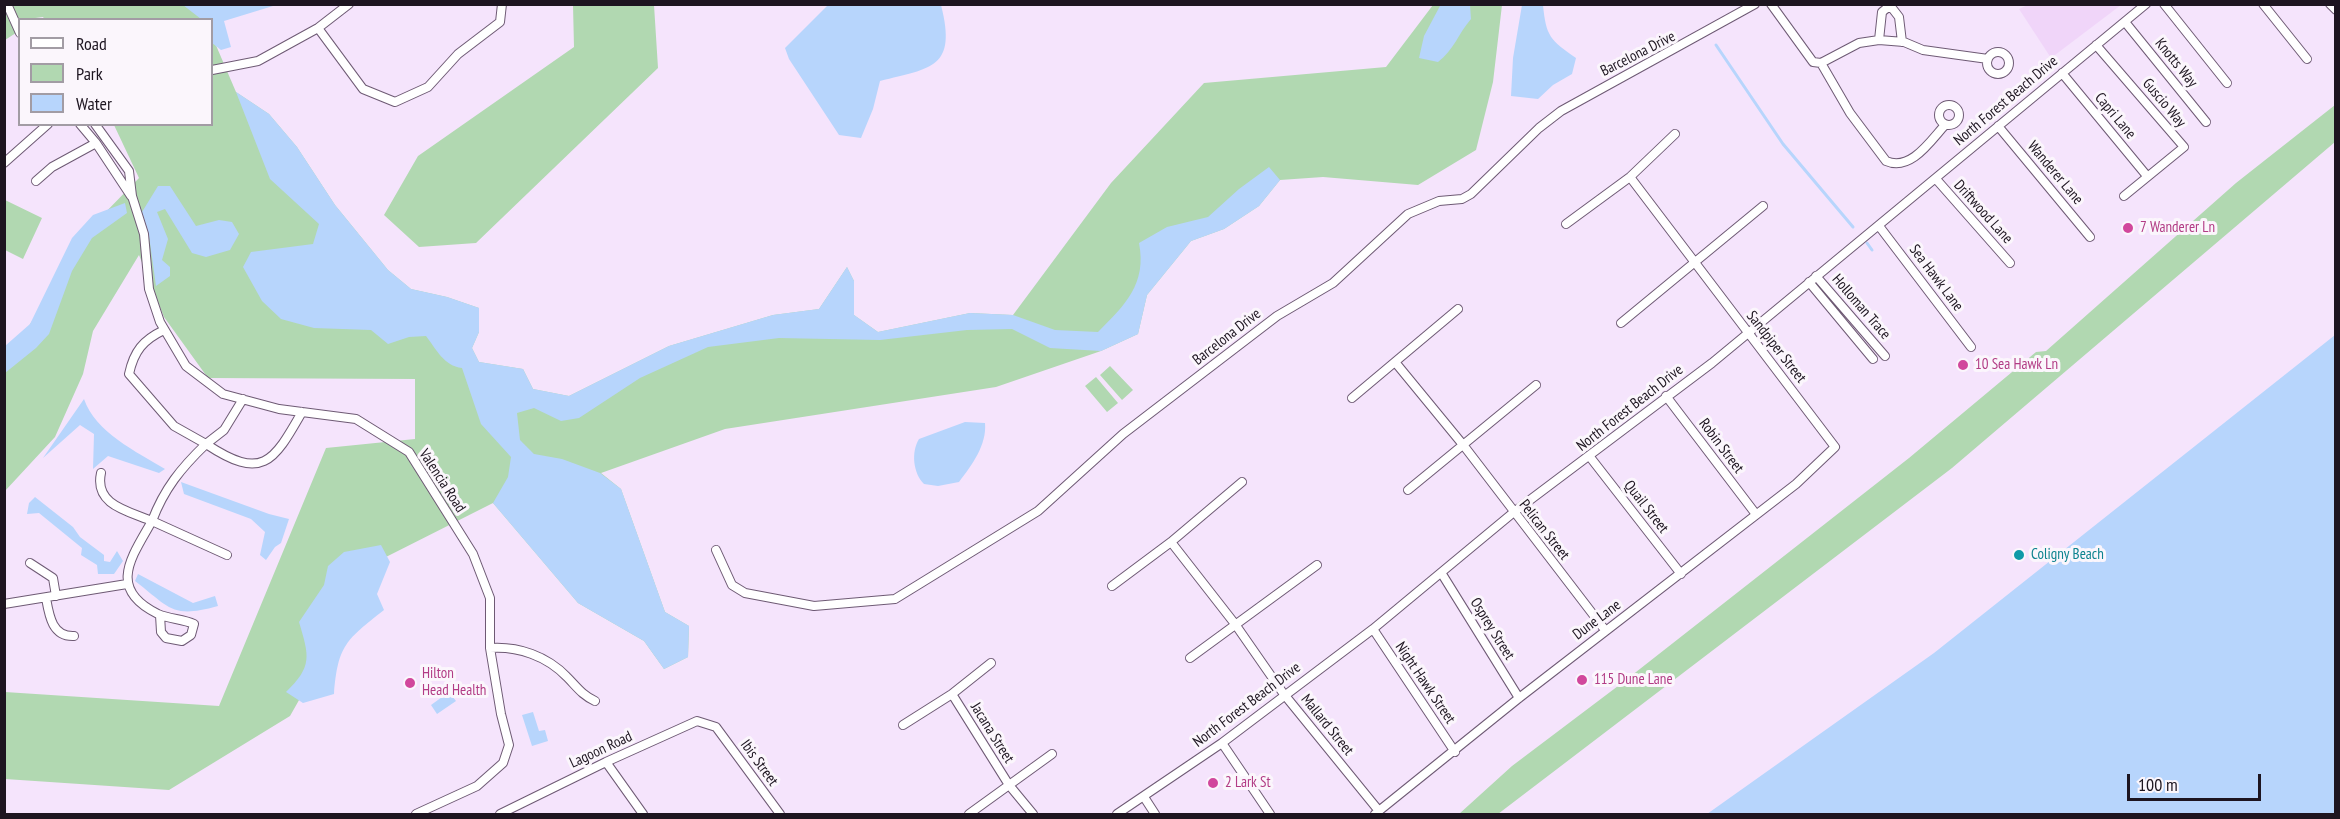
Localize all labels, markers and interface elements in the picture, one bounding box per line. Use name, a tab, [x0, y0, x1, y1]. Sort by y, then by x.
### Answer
legend	[18, 18, 213, 126]
street label: Barcelona Drive	[1598, 27, 1678, 81]
text: Road	[76, 32, 107, 55]
street label: Knotts Way	[2151, 35, 2201, 91]
street label: North Forest Beach Drive	[1950, 52, 2062, 150]
text: Park	[76, 62, 103, 85]
street label: Guscio Way	[2138, 75, 2190, 131]
street label: Capri Lane	[2091, 89, 2139, 143]
text: Water	[76, 92, 112, 115]
street label: Wanderer Lane	[2023, 138, 2087, 208]
street label: Driftwood Lane	[1950, 177, 2016, 247]
place label: 7 Wanderer Ln	[2140, 219, 2215, 237]
marker: 7 Wanderer Ln	[2121, 221, 2135, 235]
street label: Sea Hawk Lane	[1905, 241, 1967, 315]
street label: Holloman Trace	[1828, 271, 1894, 343]
street label: Barcelona Drive	[1189, 305, 1265, 369]
street label: Sandpiper Street	[1742, 307, 1810, 387]
place label: 10 Sea Hawk Ln	[1975, 356, 2058, 374]
marker: 10 Sea Hawk Ln	[1956, 358, 1970, 372]
street label: North Forest Beach Drive	[1573, 361, 1687, 455]
street label: Robin Street	[1695, 415, 1747, 477]
street label: Valencia Road	[415, 446, 469, 516]
street label: Quail Street	[1620, 477, 1672, 537]
street label: Pelican Street	[1515, 496, 1573, 564]
place label: Coligny Beach	[2031, 546, 2104, 564]
marker: Coligny Beach	[2012, 548, 2026, 562]
street label: Osprey Street	[1466, 595, 1518, 663]
street label: Dune Lane	[1570, 596, 1624, 644]
street label: Night Hawk Street	[1391, 639, 1459, 727]
street label: North Forest Beach Drive	[1190, 659, 1304, 751]
place label: Hilton Head Health	[422, 665, 486, 700]
place label: 115 Dune Lane	[1594, 671, 1673, 689]
marker: 115 Dune Lane	[1575, 673, 1589, 687]
marker: Hilton Head Health	[403, 676, 417, 690]
street label: Mallard Street	[1297, 691, 1357, 759]
street label: Jacana Street	[966, 699, 1018, 767]
street label: Lagoon Road	[567, 728, 635, 772]
street label: Ibis Street	[736, 736, 782, 790]
scale bar	[2130, 762, 2264, 800]
text: 100 m	[2138, 773, 2178, 796]
place label: 2 Lark St	[1225, 774, 1271, 792]
marker: 2 Lark St	[1206, 776, 1220, 790]

